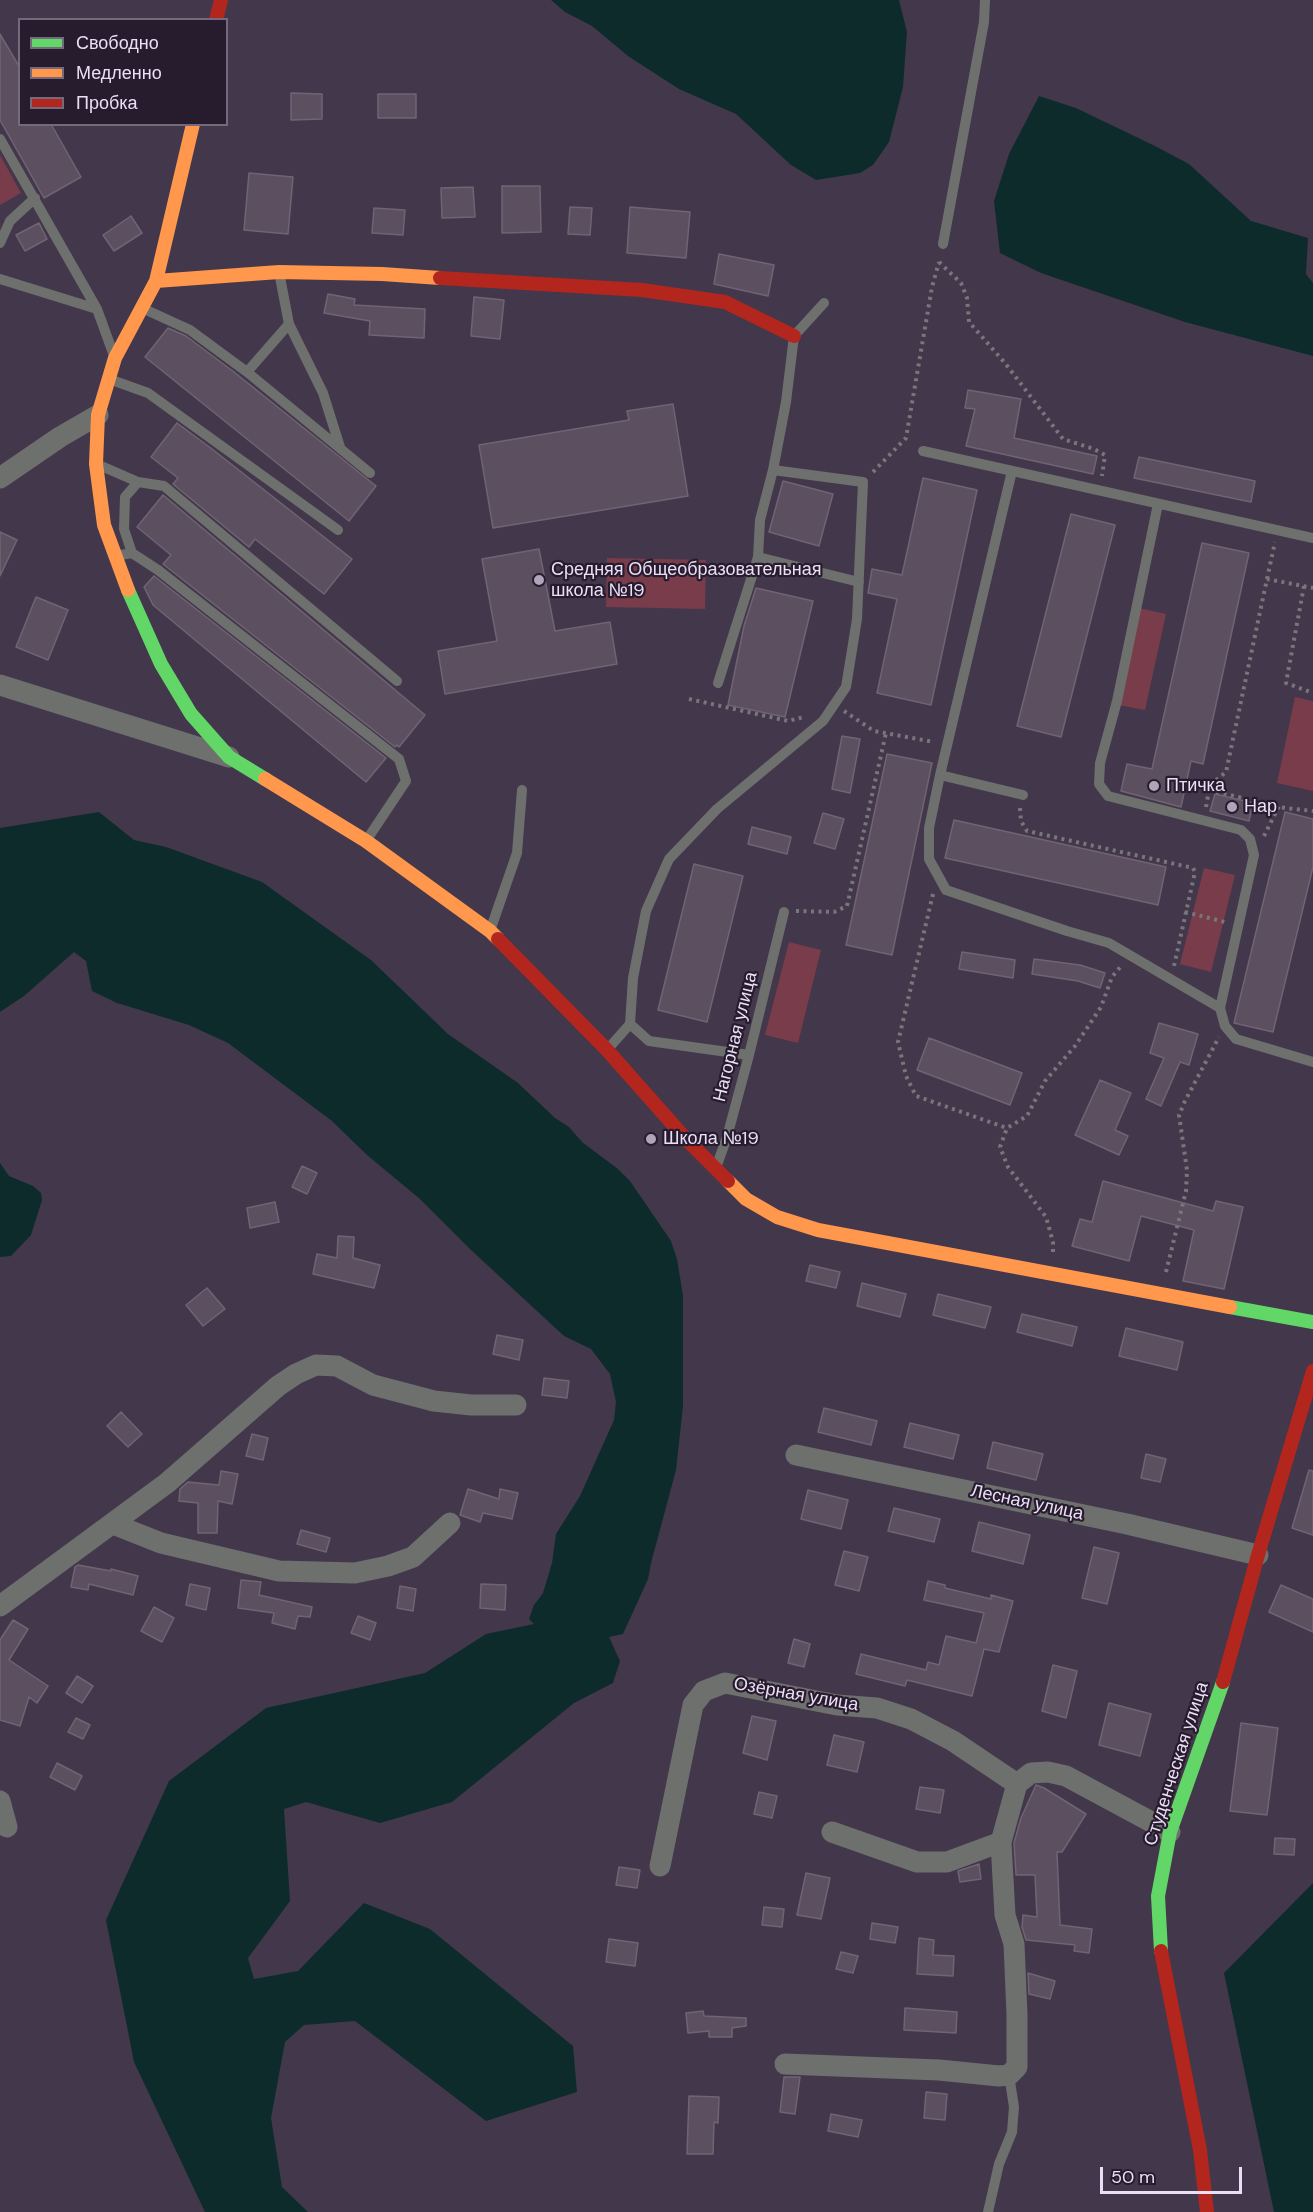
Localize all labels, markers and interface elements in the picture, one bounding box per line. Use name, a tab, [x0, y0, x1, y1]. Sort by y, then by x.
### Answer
legend	[18, 18, 228, 126]
text: Свободно	[76, 31, 159, 55]
text: Медленно	[76, 61, 162, 85]
text: Пробка	[76, 91, 138, 115]
place label: Средняя Общеобразовательная школа №19	[551, 559, 821, 602]
marker: Средняя Общеобразовательная школа №19	[532, 573, 546, 587]
place label: Птичка	[1166, 775, 1225, 797]
marker: Птичка	[1147, 779, 1161, 793]
place label: Нар	[1244, 796, 1277, 818]
marker: Нар	[1225, 800, 1239, 814]
street label: Нагорная улица	[709, 970, 763, 1104]
place label: Школа №19	[663, 1128, 759, 1150]
marker: Школа №19	[644, 1132, 658, 1146]
street label: Лесная улица	[969, 1481, 1085, 1525]
street label: Озёрная улица	[732, 1673, 860, 1717]
street label: Студенческая улица	[1140, 1679, 1214, 1849]
scale bar	[1103, 2155, 1246, 2193]
text: 50 m	[1111, 2165, 1155, 2189]

